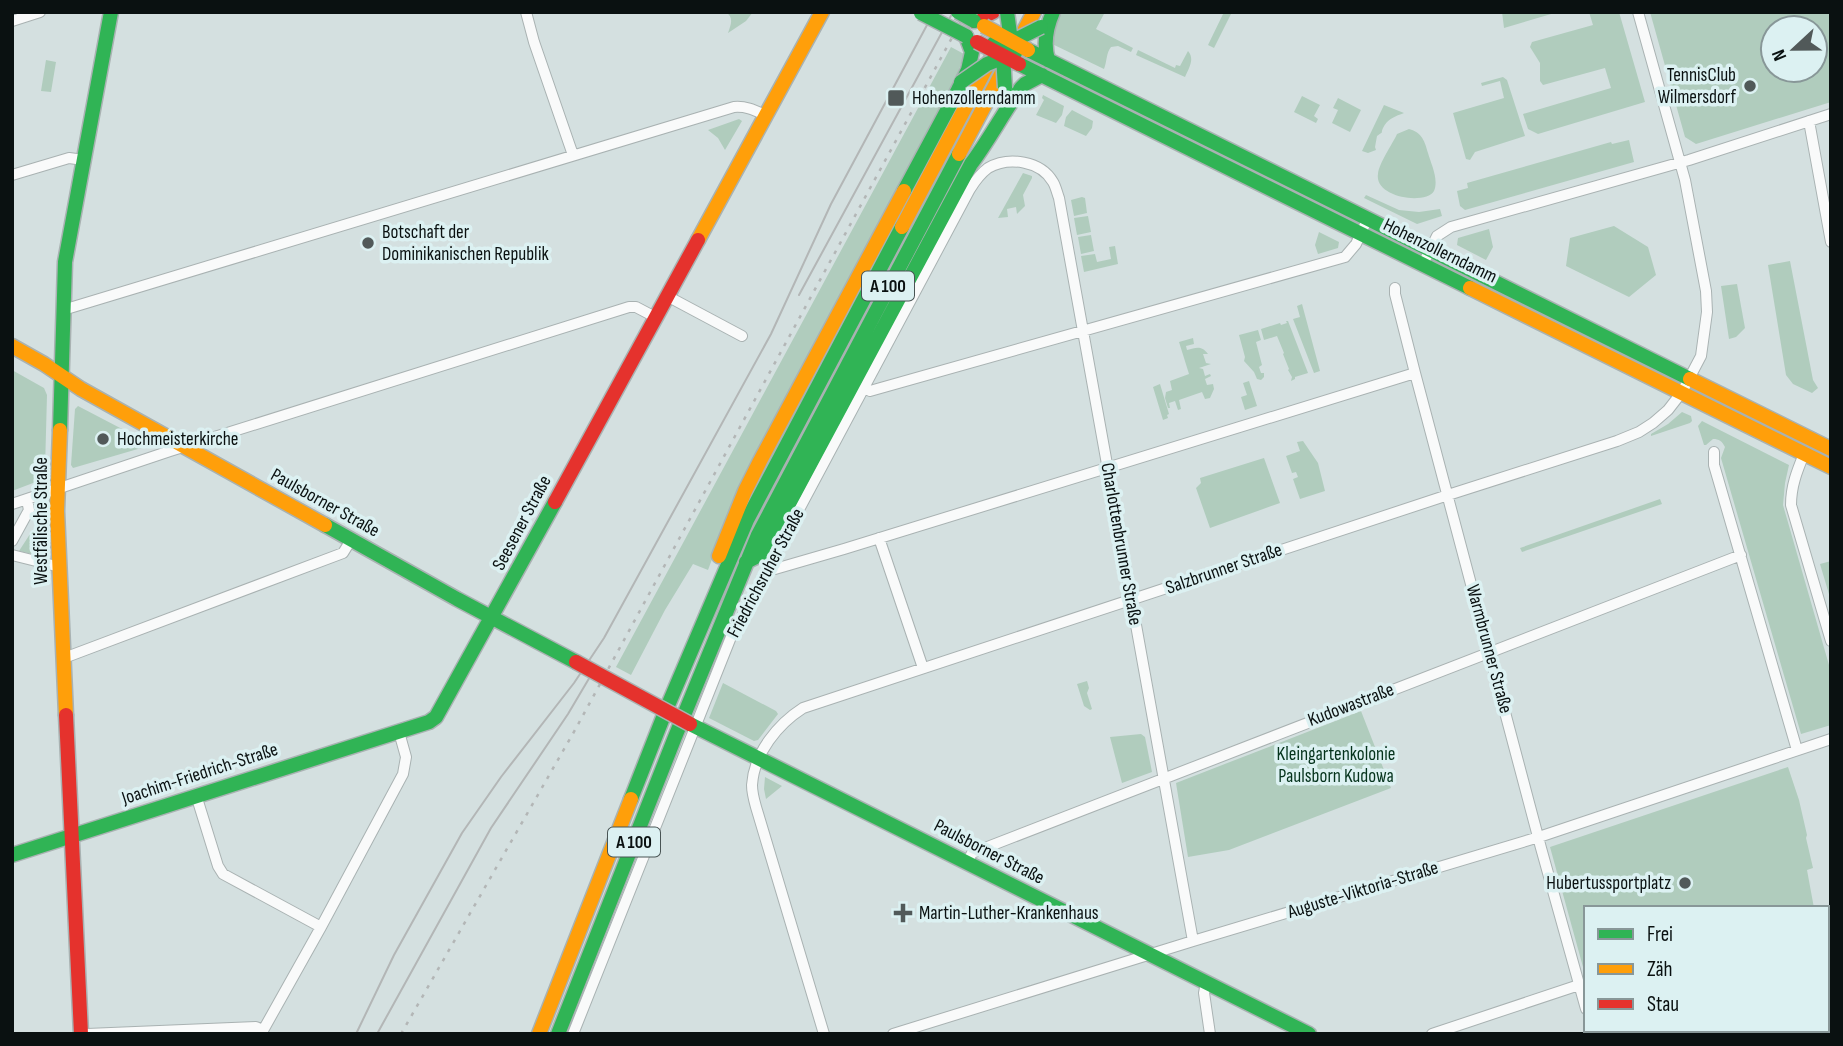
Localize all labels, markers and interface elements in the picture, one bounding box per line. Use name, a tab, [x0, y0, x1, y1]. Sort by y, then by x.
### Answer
north arrow	[1759, 14, 1829, 84]
text: N	[1767, 46, 1792, 64]
place label: TennisClub Wilmersdorf	[1658, 64, 1737, 109]
marker: TennisClub Wilmersdorf	[1742, 78, 1758, 94]
place label: Hohenzollerndamm	[912, 87, 1036, 110]
marker: Hohenzollerndamm	[886, 88, 906, 108]
street label: Hohenzollerndamm	[1379, 214, 1501, 288]
place label: Botschaft der Dominikanischen Republik	[382, 221, 550, 266]
marker: Botschaft der Dominikanischen Republik	[360, 235, 376, 251]
road number: A 100	[862, 272, 914, 300]
place label: Hochmeisterkirche	[117, 428, 239, 451]
marker: Hochmeisterkirche	[95, 431, 111, 447]
street label: Westfälische Straße	[30, 457, 53, 585]
street label: Charlottenbrunner Straße	[1095, 461, 1147, 627]
street label: Paulsborner Straße	[267, 464, 383, 542]
street label: Seesener Straße	[487, 472, 557, 574]
street label: Friedrichsruher Straße	[722, 505, 810, 641]
street label: Salzbrunner Straße	[1163, 538, 1285, 600]
street label: Warmbrunner Straße	[1461, 582, 1517, 716]
street label: Kudowastraße	[1305, 678, 1397, 732]
street label: Joachim-Friedrich-Straße	[118, 738, 281, 810]
park label: Kleingartenkolonie Paulsborn Kudowa	[1277, 743, 1395, 788]
street label: Paulsborner Straße	[930, 814, 1048, 890]
road number: A 100	[608, 828, 660, 856]
street label: Auguste-Viktoria-Straße	[1284, 856, 1441, 924]
place label: Hubertussportplatz	[1546, 872, 1671, 895]
marker: Hubertussportplatz	[1677, 875, 1693, 891]
place label: Martin-Luther-Krankenhaus	[919, 902, 1099, 925]
marker: Martin-Luther-Krankenhaus	[893, 903, 913, 923]
legend	[1584, 906, 1829, 1032]
text: Frei	[1647, 922, 1673, 947]
text: Zäh	[1647, 957, 1673, 982]
text: Stau	[1647, 992, 1679, 1017]

